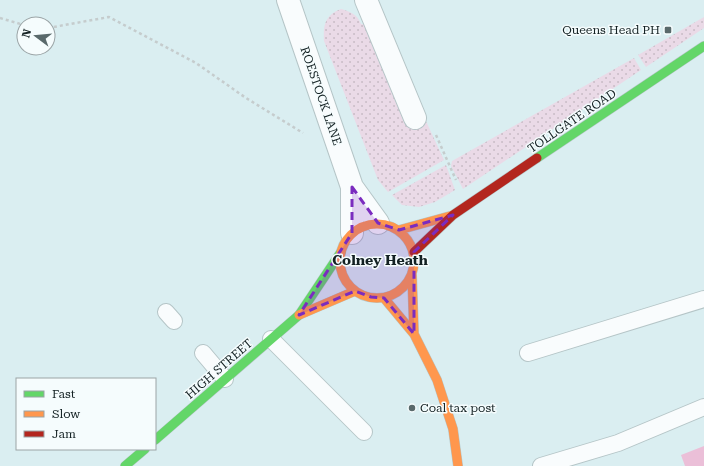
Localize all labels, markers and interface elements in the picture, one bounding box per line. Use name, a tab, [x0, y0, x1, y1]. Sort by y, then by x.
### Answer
north arrow	[16, 16, 56, 56]
place label: Queens Head PH	[562, 23, 660, 37]
marker: Queens Head PH	[663, 25, 673, 35]
text: N	[19, 27, 34, 39]
street label: ROESTOCK LANE	[297, 45, 345, 147]
street label: TOLLGATE ROAD	[525, 86, 619, 156]
district label: Colney Heath	[332, 252, 428, 268]
street label: HIGH STREET	[183, 336, 255, 402]
legend	[16, 378, 156, 450]
text: Fast	[52, 387, 76, 401]
place label: Coal tax post	[420, 401, 496, 415]
marker: Coal tax post	[407, 403, 417, 413]
text: Slow	[52, 407, 80, 421]
text: Jam	[52, 427, 76, 441]

